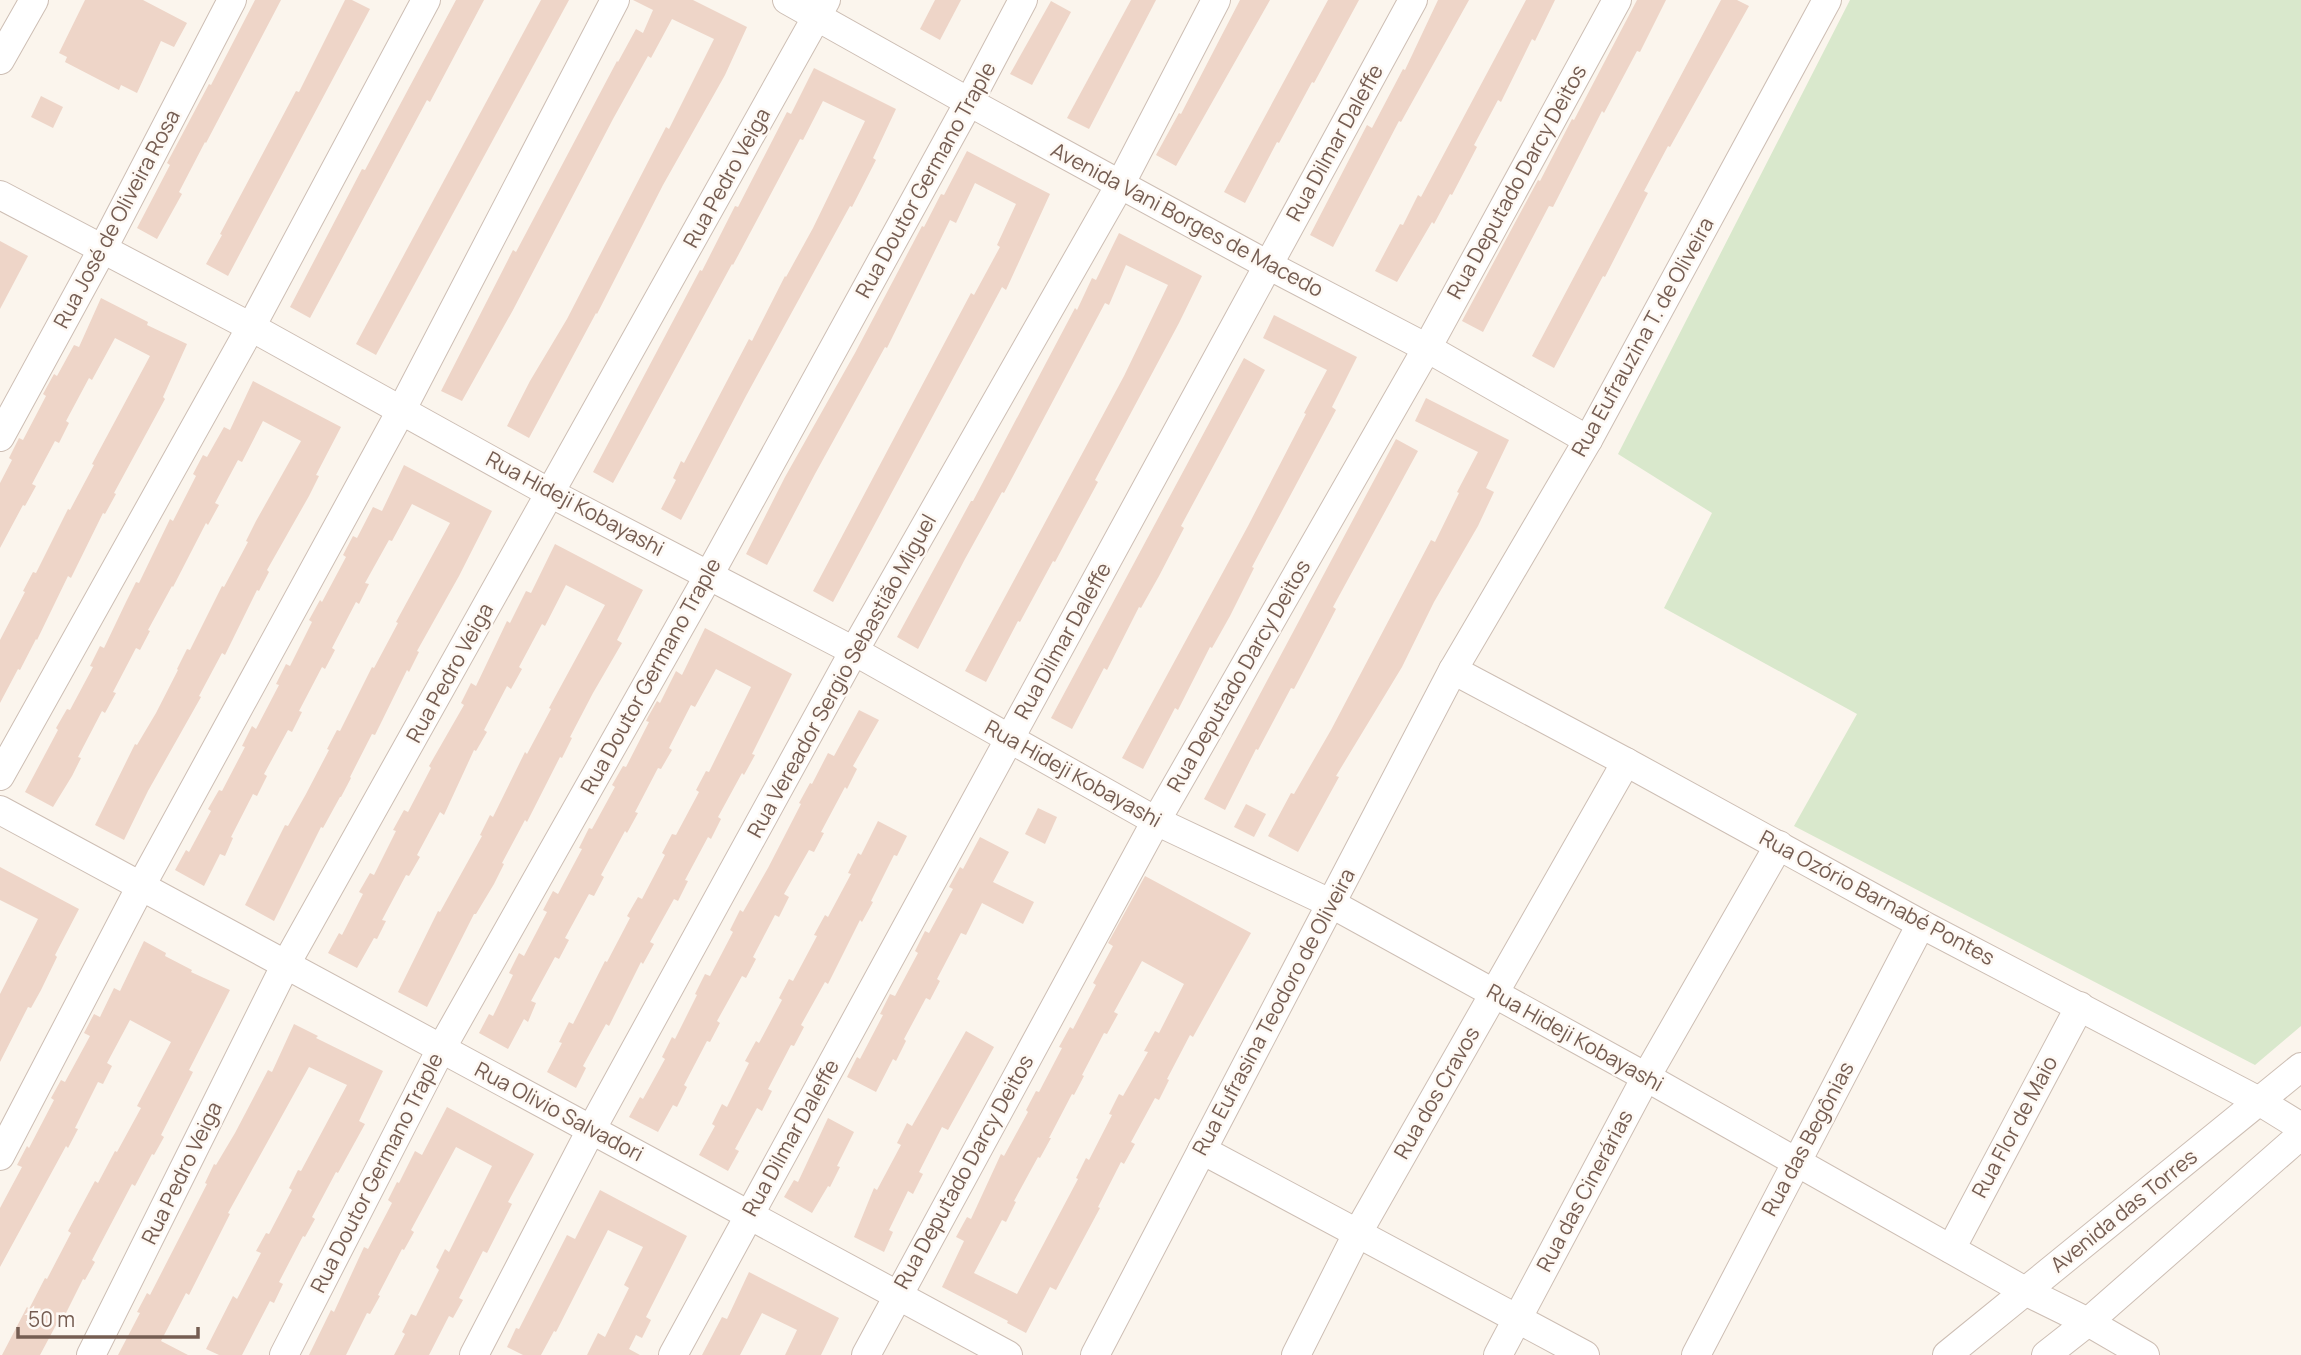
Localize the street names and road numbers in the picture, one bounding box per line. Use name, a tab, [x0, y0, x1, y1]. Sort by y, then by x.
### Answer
street label: Rua Doutor Germano Traple	[848, 56, 1002, 303]
street label: Rua Dilmar Daleffe	[1279, 59, 1389, 226]
street label: Rua Deputado Darcy Deitos	[1440, 59, 1592, 304]
street label: Rua Pedro Veiga	[676, 103, 776, 252]
street label: Rua José de Oliveira Rosa	[47, 104, 186, 333]
street label: Avenida Vani Borges de Macedo	[1047, 135, 1328, 303]
street label: Rua Eufrauzina T. de Oliveira	[1565, 212, 1720, 461]
street label: Rua Hideji Kobayashi	[481, 444, 670, 562]
street label: Rua Vereador Sergio Sebastião Miguel	[740, 509, 942, 842]
street label: Rua Doutor Germano Traple	[573, 552, 727, 799]
street label: Rua Deputado Darcy Deitos	[1160, 554, 1316, 797]
street label: Rua Dilmar Daleffe	[1007, 557, 1117, 724]
street label: Rua Pedro Veiga	[399, 598, 499, 747]
street label: Rua Hideji Kobayashi	[980, 713, 1167, 833]
street label: Rua Ozório Barnabé Pontes	[1755, 823, 2000, 971]
street label: Rua Eufrasina Teodoro de Oliveira	[1185, 863, 1361, 1160]
street label: Rua Hideji Kobayashi	[1482, 977, 1669, 1097]
street label: Rua dos Cravos	[1387, 1021, 1485, 1164]
street label: Rua Doutor Germano Traple	[303, 1048, 449, 1297]
street label: Rua Deputado Darcy Deitos	[887, 1049, 1039, 1294]
street label: Rua Flor de Maio	[1965, 1051, 2063, 1202]
street label: Rua Dilmar Daleffe	[735, 1054, 845, 1221]
street label: Rua Olivio Salvadori	[470, 1055, 649, 1167]
street label: Rua das Begônias	[1755, 1056, 1860, 1221]
street label: Rua Pedro Veiga	[134, 1097, 228, 1249]
street label: Rua das Cinerárias	[1530, 1105, 1639, 1276]
street label: Avenida das Torres	[2044, 1142, 2203, 1278]

